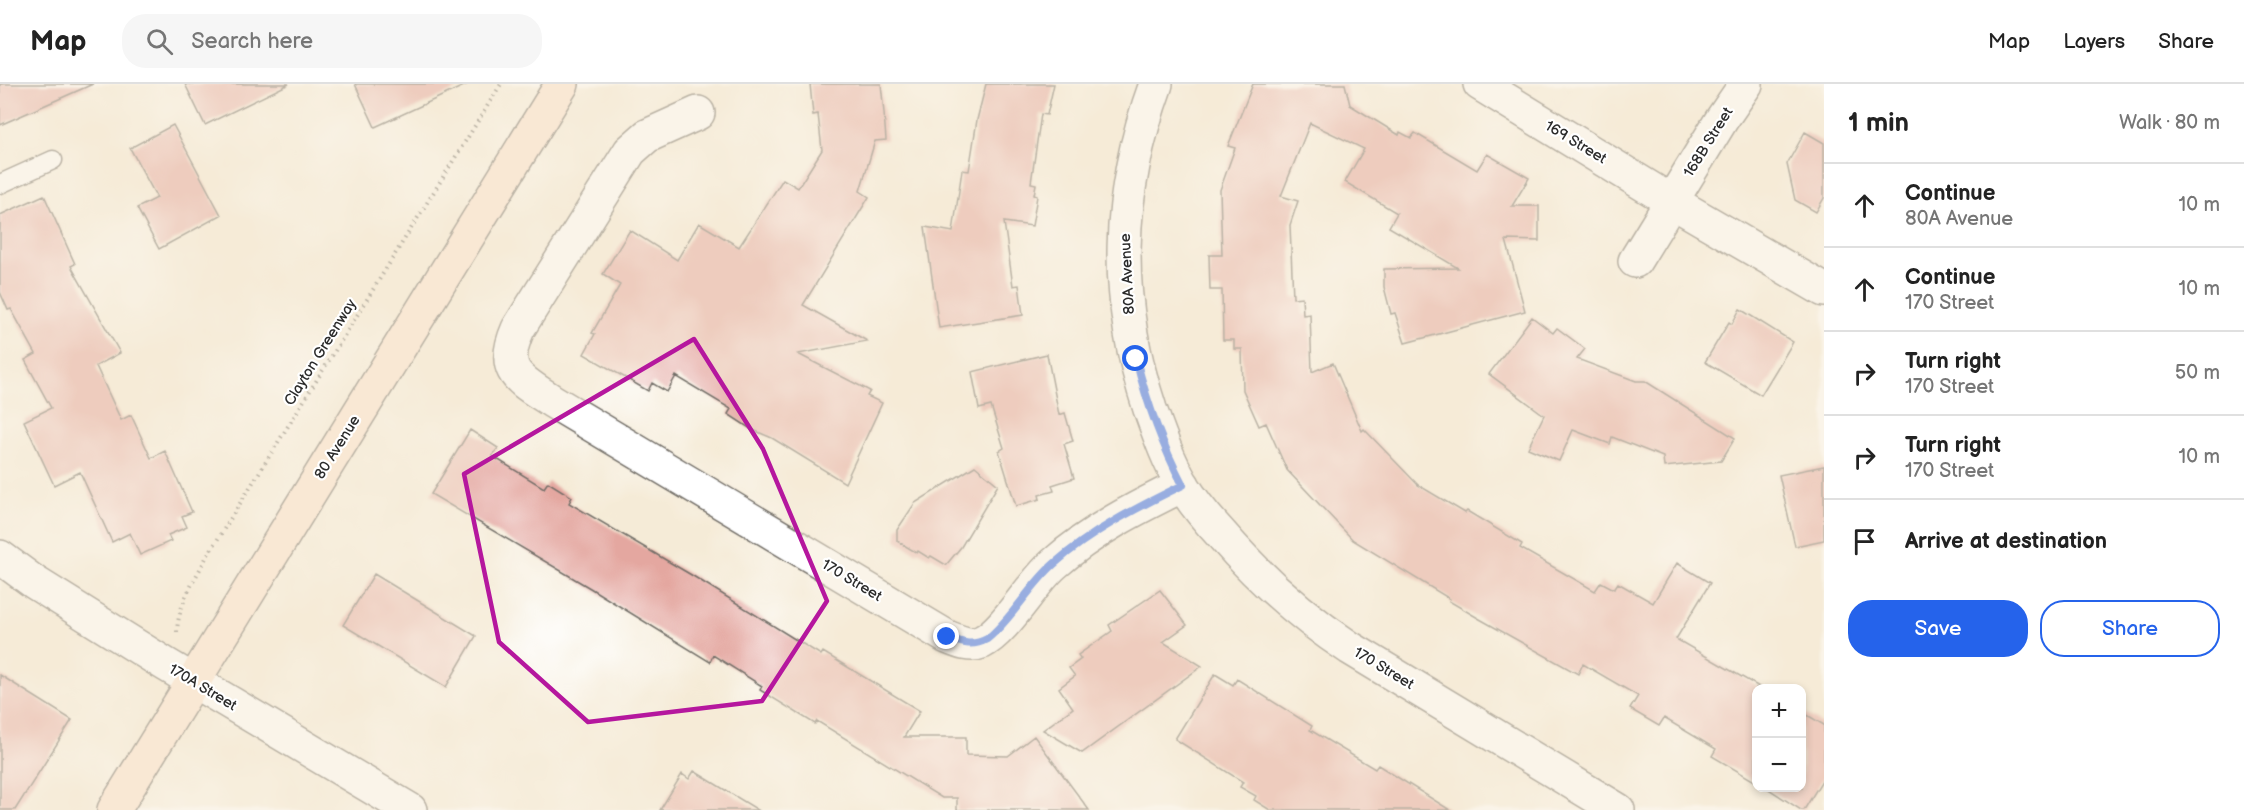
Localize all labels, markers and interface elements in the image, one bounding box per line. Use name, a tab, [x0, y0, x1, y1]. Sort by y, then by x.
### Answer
search box	[122, 14, 542, 68]
text: Map	[30, 25, 86, 58]
icon: search	[143, 25, 176, 58]
text: Search here	[191, 28, 313, 55]
text: Map	[1988, 29, 2030, 54]
text: Layers	[2063, 29, 2125, 54]
text: Share	[2158, 29, 2214, 54]
street label: 168B Street	[1679, 103, 1738, 181]
text: 1 min	[1848, 108, 1909, 139]
text: Walk · 80 m	[2119, 111, 2220, 135]
street label: 169 Street	[1541, 117, 1610, 168]
text: Continue	[1905, 180, 1995, 207]
icon: ahead	[1848, 189, 1881, 222]
text: 10 m	[2179, 193, 2220, 217]
text: 80A Avenue	[1905, 207, 2013, 231]
street label: 80A Avenue	[1116, 233, 1139, 315]
text: Continue	[1905, 264, 1995, 291]
icon: ahead	[1848, 273, 1881, 306]
text: 10 m	[2179, 277, 2220, 301]
text: 170 Street	[1905, 291, 1994, 315]
street label: Clayton Greenway	[280, 295, 361, 409]
route start	[1122, 345, 1148, 371]
text: Turn right	[1905, 348, 2001, 375]
icon: right	[1848, 357, 1881, 390]
text: 50 m	[2175, 361, 2220, 385]
text: 170 Street	[1905, 375, 1994, 399]
street label: 80 Avenue	[310, 412, 365, 483]
text: Turn right	[1905, 432, 2001, 459]
icon: right	[1848, 441, 1881, 474]
text: 10 m	[2179, 445, 2220, 469]
text: 170 Street	[1905, 459, 1994, 483]
icon: arrive	[1848, 525, 1881, 558]
text: Arrive at destination	[1905, 528, 2107, 555]
street label: 170 Street	[818, 555, 886, 606]
button: Save	[1848, 600, 2028, 657]
button: Share	[2040, 600, 2220, 657]
route end	[933, 623, 959, 649]
street label: 170 Street	[1350, 643, 1418, 694]
street label: 170A Street	[165, 660, 241, 715]
map controls	[1752, 684, 1806, 792]
button: +	[1752, 684, 1806, 738]
button: −	[1752, 738, 1806, 792]

